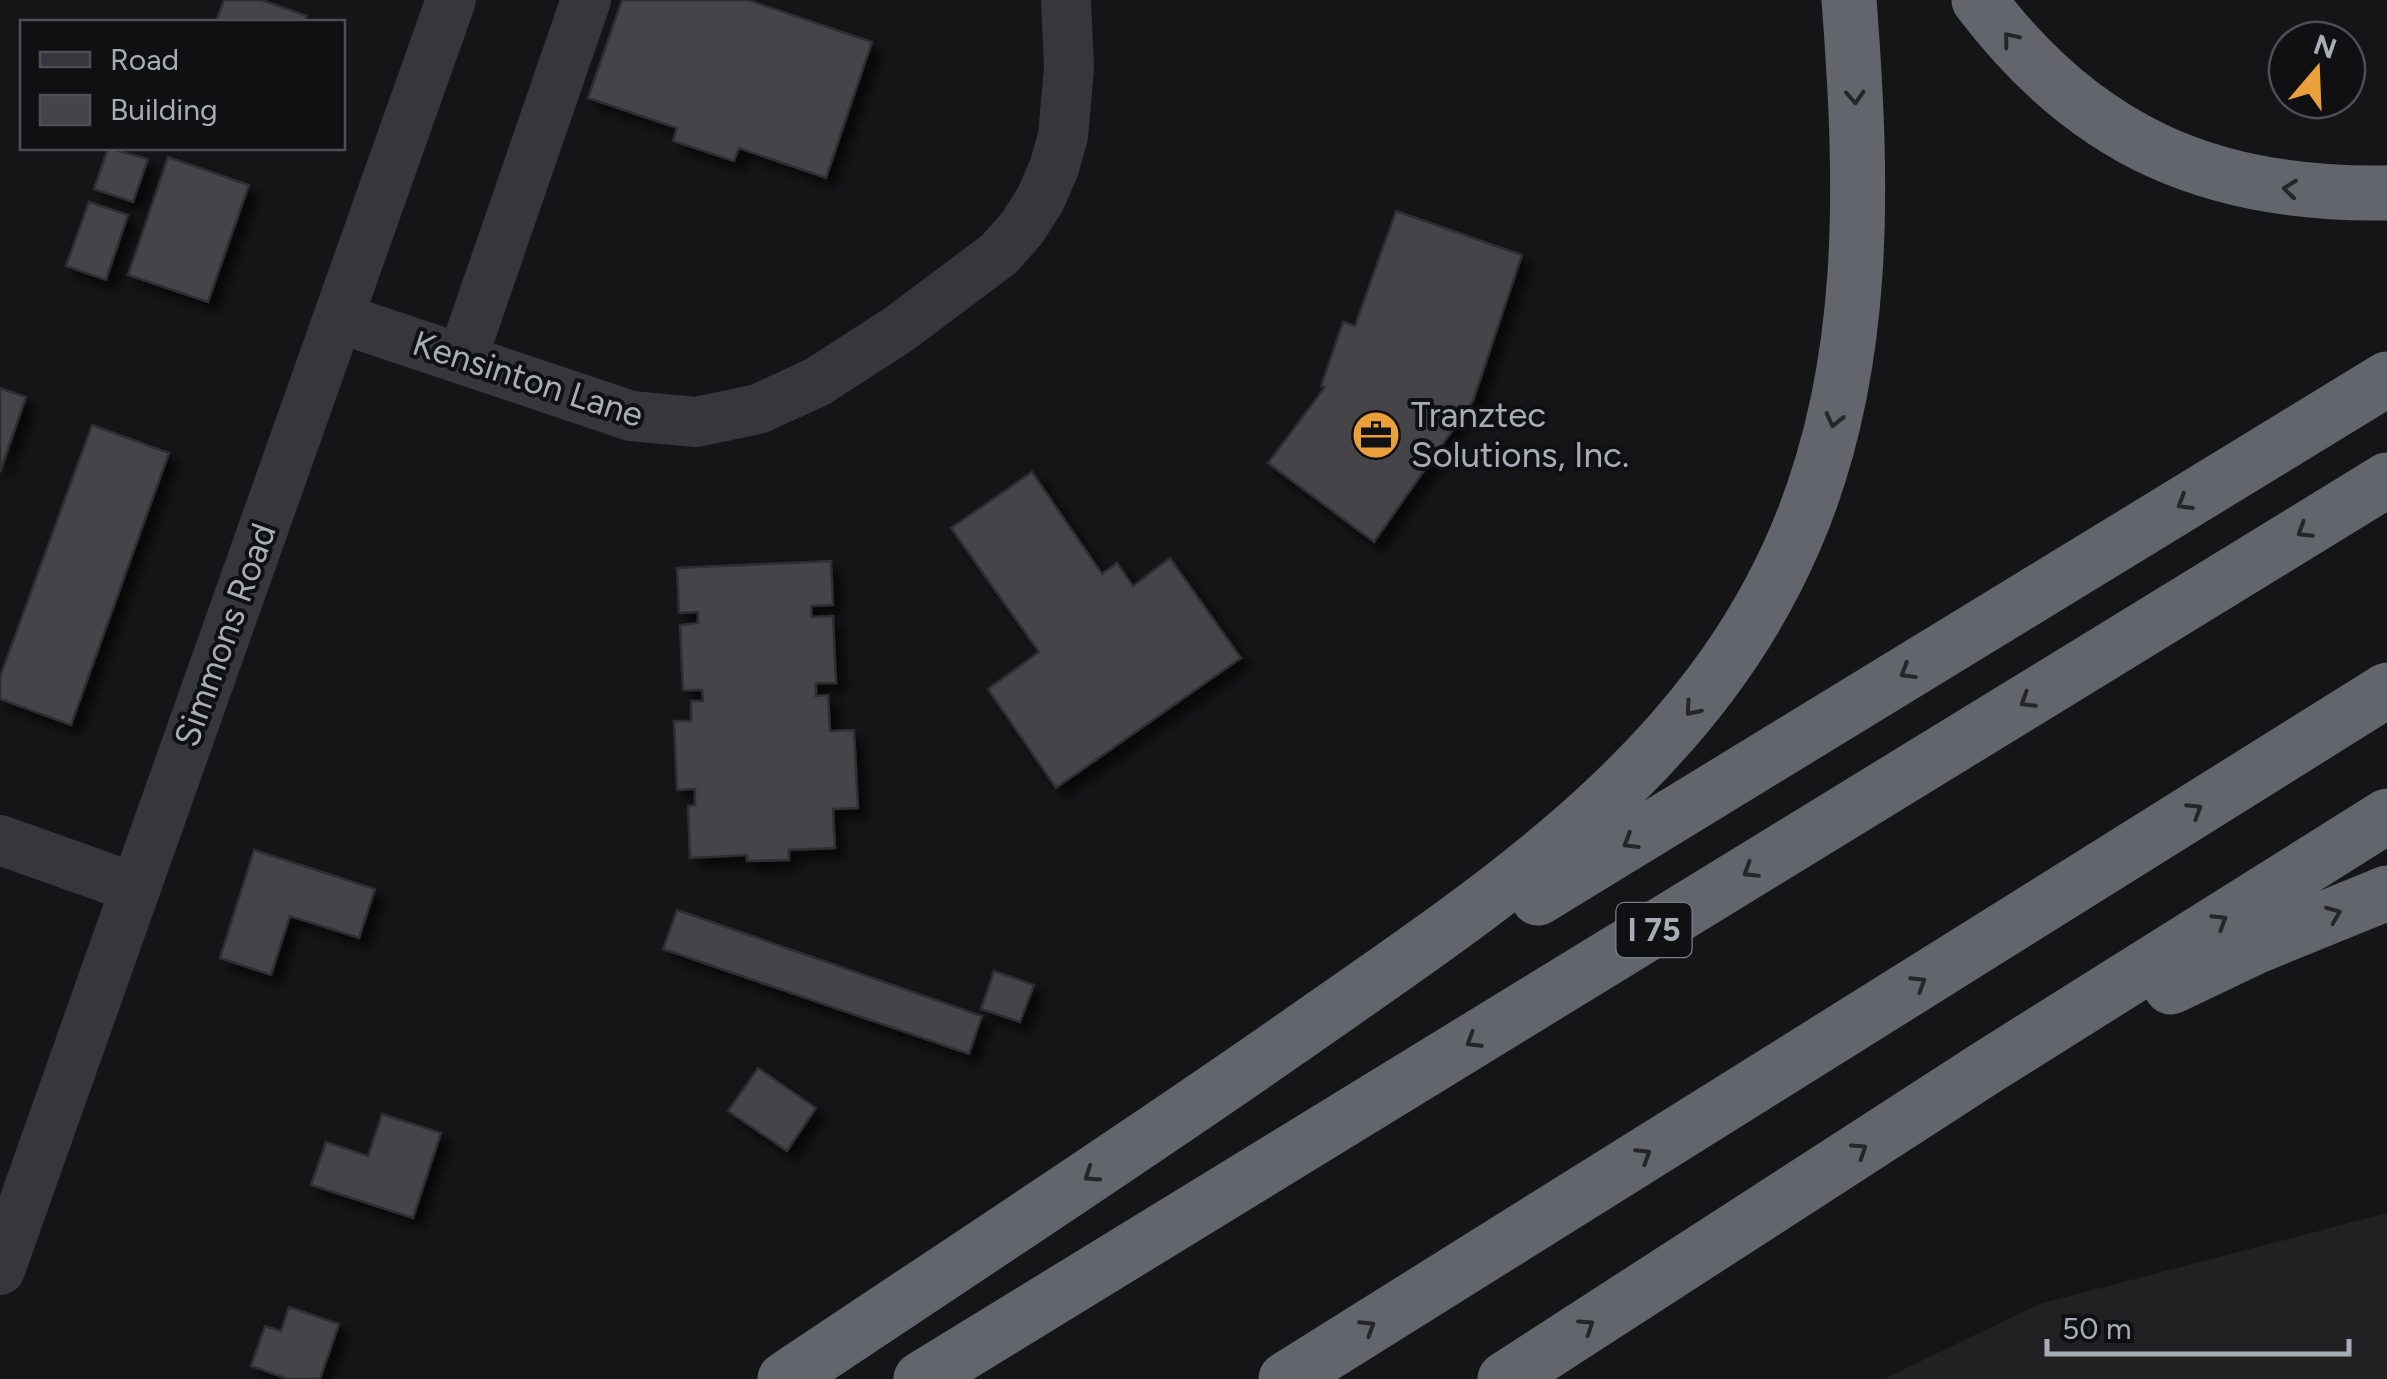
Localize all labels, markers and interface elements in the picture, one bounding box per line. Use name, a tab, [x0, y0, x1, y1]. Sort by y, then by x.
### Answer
legend	[20, 20, 345, 150]
north arrow	[2267, 20, 2367, 120]
text: N	[2309, 27, 2341, 66]
one-way arrow	[2004, 32, 2022, 50]
text: Road	[110, 41, 179, 78]
one-way arrow	[1844, 90, 1865, 106]
text: Building	[110, 91, 218, 128]
one-way arrow	[2281, 179, 2297, 200]
street label: Kensinton Lane	[407, 322, 649, 436]
place label: Tranztec Solutions, Inc.	[1411, 394, 1629, 476]
office icon: Tranztec Solutions, Inc.	[1350, 409, 1402, 461]
one-way arrow	[1824, 411, 1845, 428]
one-way arrow	[2177, 491, 2195, 510]
street label: Simmons Road	[165, 518, 285, 752]
one-way arrow	[2297, 519, 2315, 538]
one-way arrow	[1900, 660, 1918, 679]
one-way arrow	[2020, 689, 2038, 708]
one-way arrow	[1685, 698, 1703, 716]
one-way arrow	[2184, 804, 2202, 823]
one-way arrow	[1623, 829, 1641, 848]
one-way arrow	[1743, 859, 1761, 878]
road number: I 75	[1616, 903, 1692, 957]
one-way arrow	[2325, 906, 2342, 926]
one-way arrow	[2209, 914, 2227, 933]
one-way arrow	[1909, 976, 1927, 995]
one-way arrow	[1466, 1028, 1484, 1047]
one-way arrow	[1849, 1143, 1867, 1162]
one-way arrow	[1633, 1148, 1651, 1167]
one-way arrow	[1084, 1163, 1103, 1181]
scale bar	[2047, 1294, 2350, 1356]
text: 50 m	[2062, 1310, 2131, 1347]
one-way arrow	[1576, 1320, 1594, 1339]
one-way arrow	[1357, 1321, 1375, 1340]

